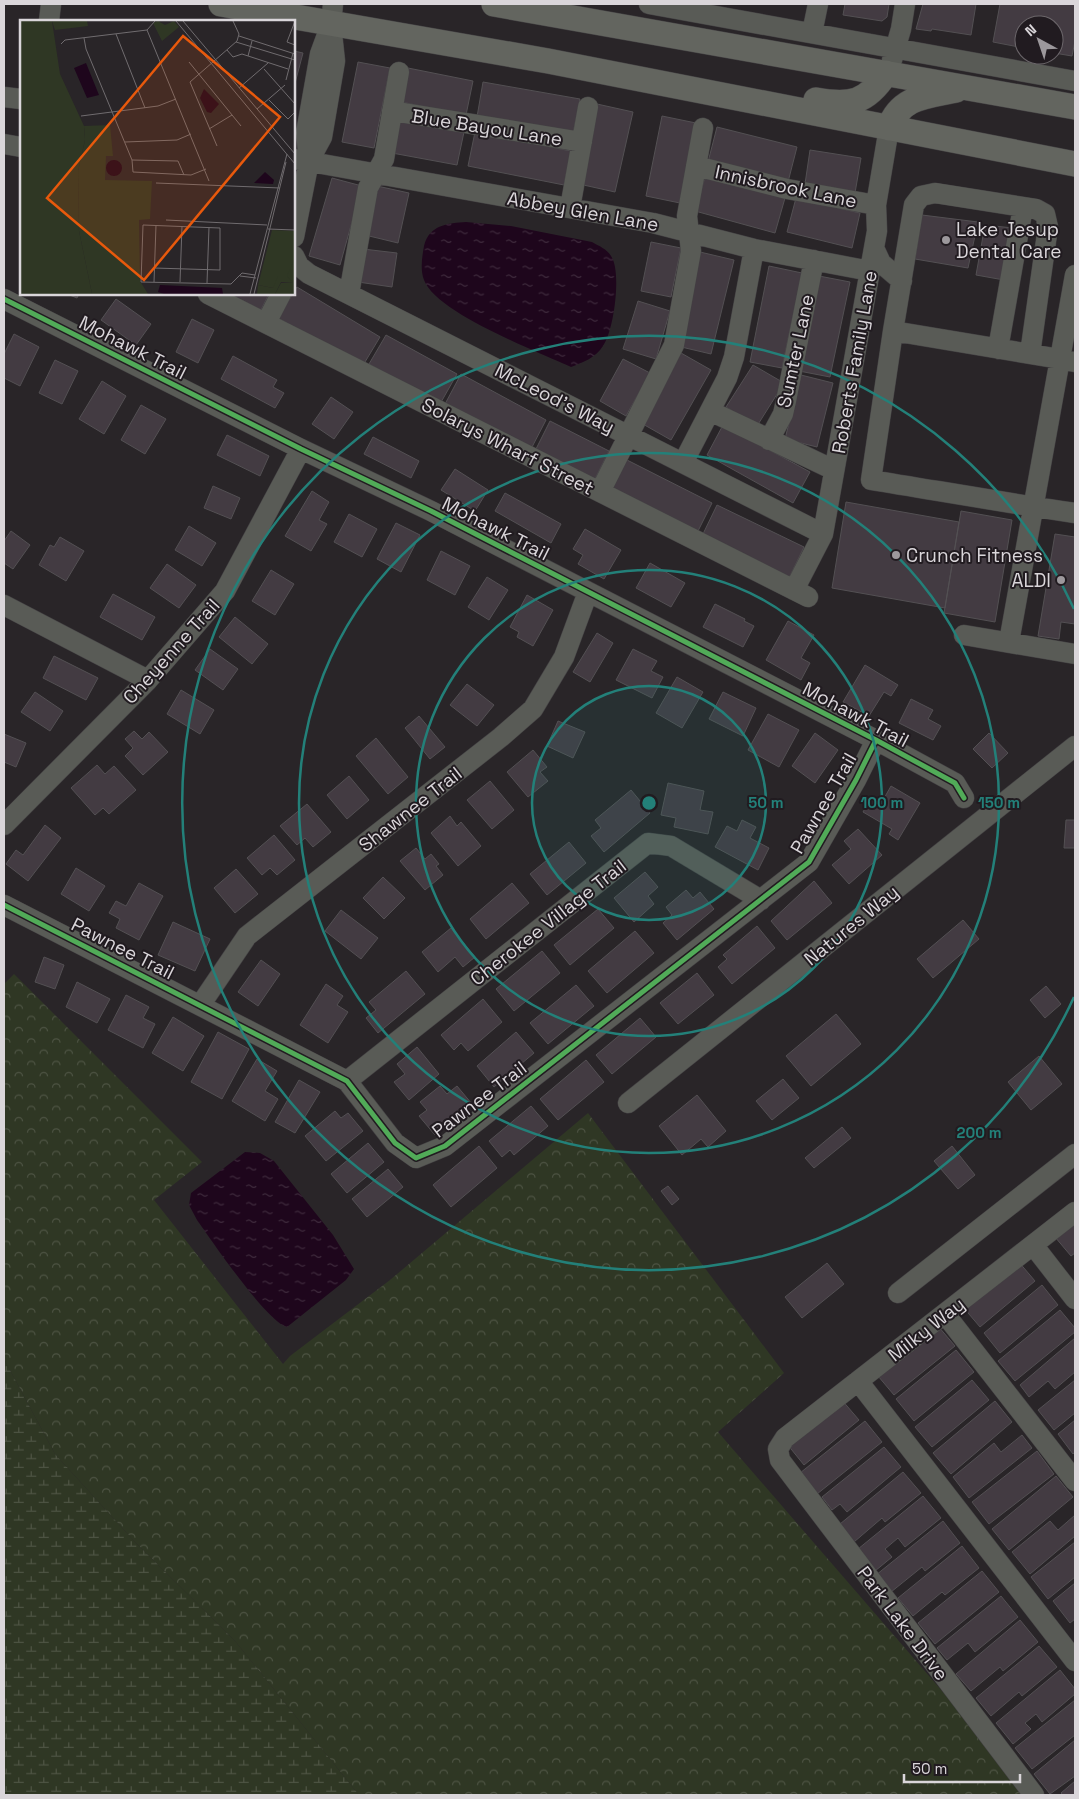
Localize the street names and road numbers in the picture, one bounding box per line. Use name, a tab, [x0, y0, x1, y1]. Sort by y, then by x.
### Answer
street label: Blue Bayou Lane	[410, 103, 564, 152]
street label: Innisbrook Lane	[713, 159, 859, 214]
street label: Abbey Glen Lane	[505, 186, 661, 237]
street label: Roberts Family Lane	[826, 269, 883, 456]
street label: Sumter Lane	[771, 292, 820, 410]
street label: Mohawk Trail	[75, 310, 191, 385]
street label: McLeod's Way	[491, 357, 619, 439]
street label: Solarys Wharf Street	[417, 392, 598, 501]
street label: Mohawk Trail	[438, 491, 554, 566]
street label: Cheyenne Trail	[117, 593, 225, 709]
street label: Mohawk Trail	[798, 676, 913, 753]
street label: Pawnee Trail	[784, 748, 862, 858]
street label: Shawnee Trail	[354, 761, 467, 858]
street label: Cherokee Village Trail	[465, 854, 631, 991]
street label: Natures Way	[799, 880, 904, 971]
street label: Pawnee Trail	[67, 912, 179, 985]
street label: Pawnee Trail	[427, 1056, 532, 1143]
street label: Milky Way	[883, 1292, 970, 1367]
street label: Park Lake Drive	[851, 1561, 954, 1686]

